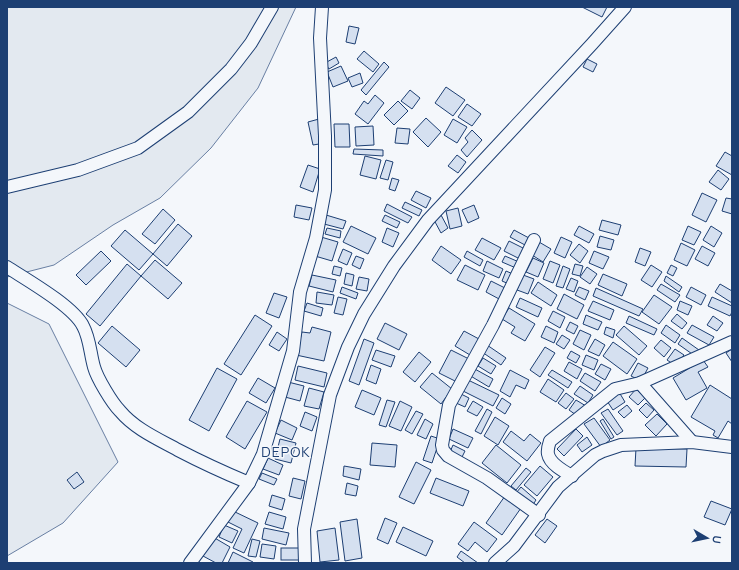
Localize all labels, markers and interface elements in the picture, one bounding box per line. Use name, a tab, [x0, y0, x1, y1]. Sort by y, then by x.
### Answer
district label: DEPOK	[261, 442, 311, 461]
north arrow	[687, 518, 727, 558]
text: U	[709, 535, 725, 545]

